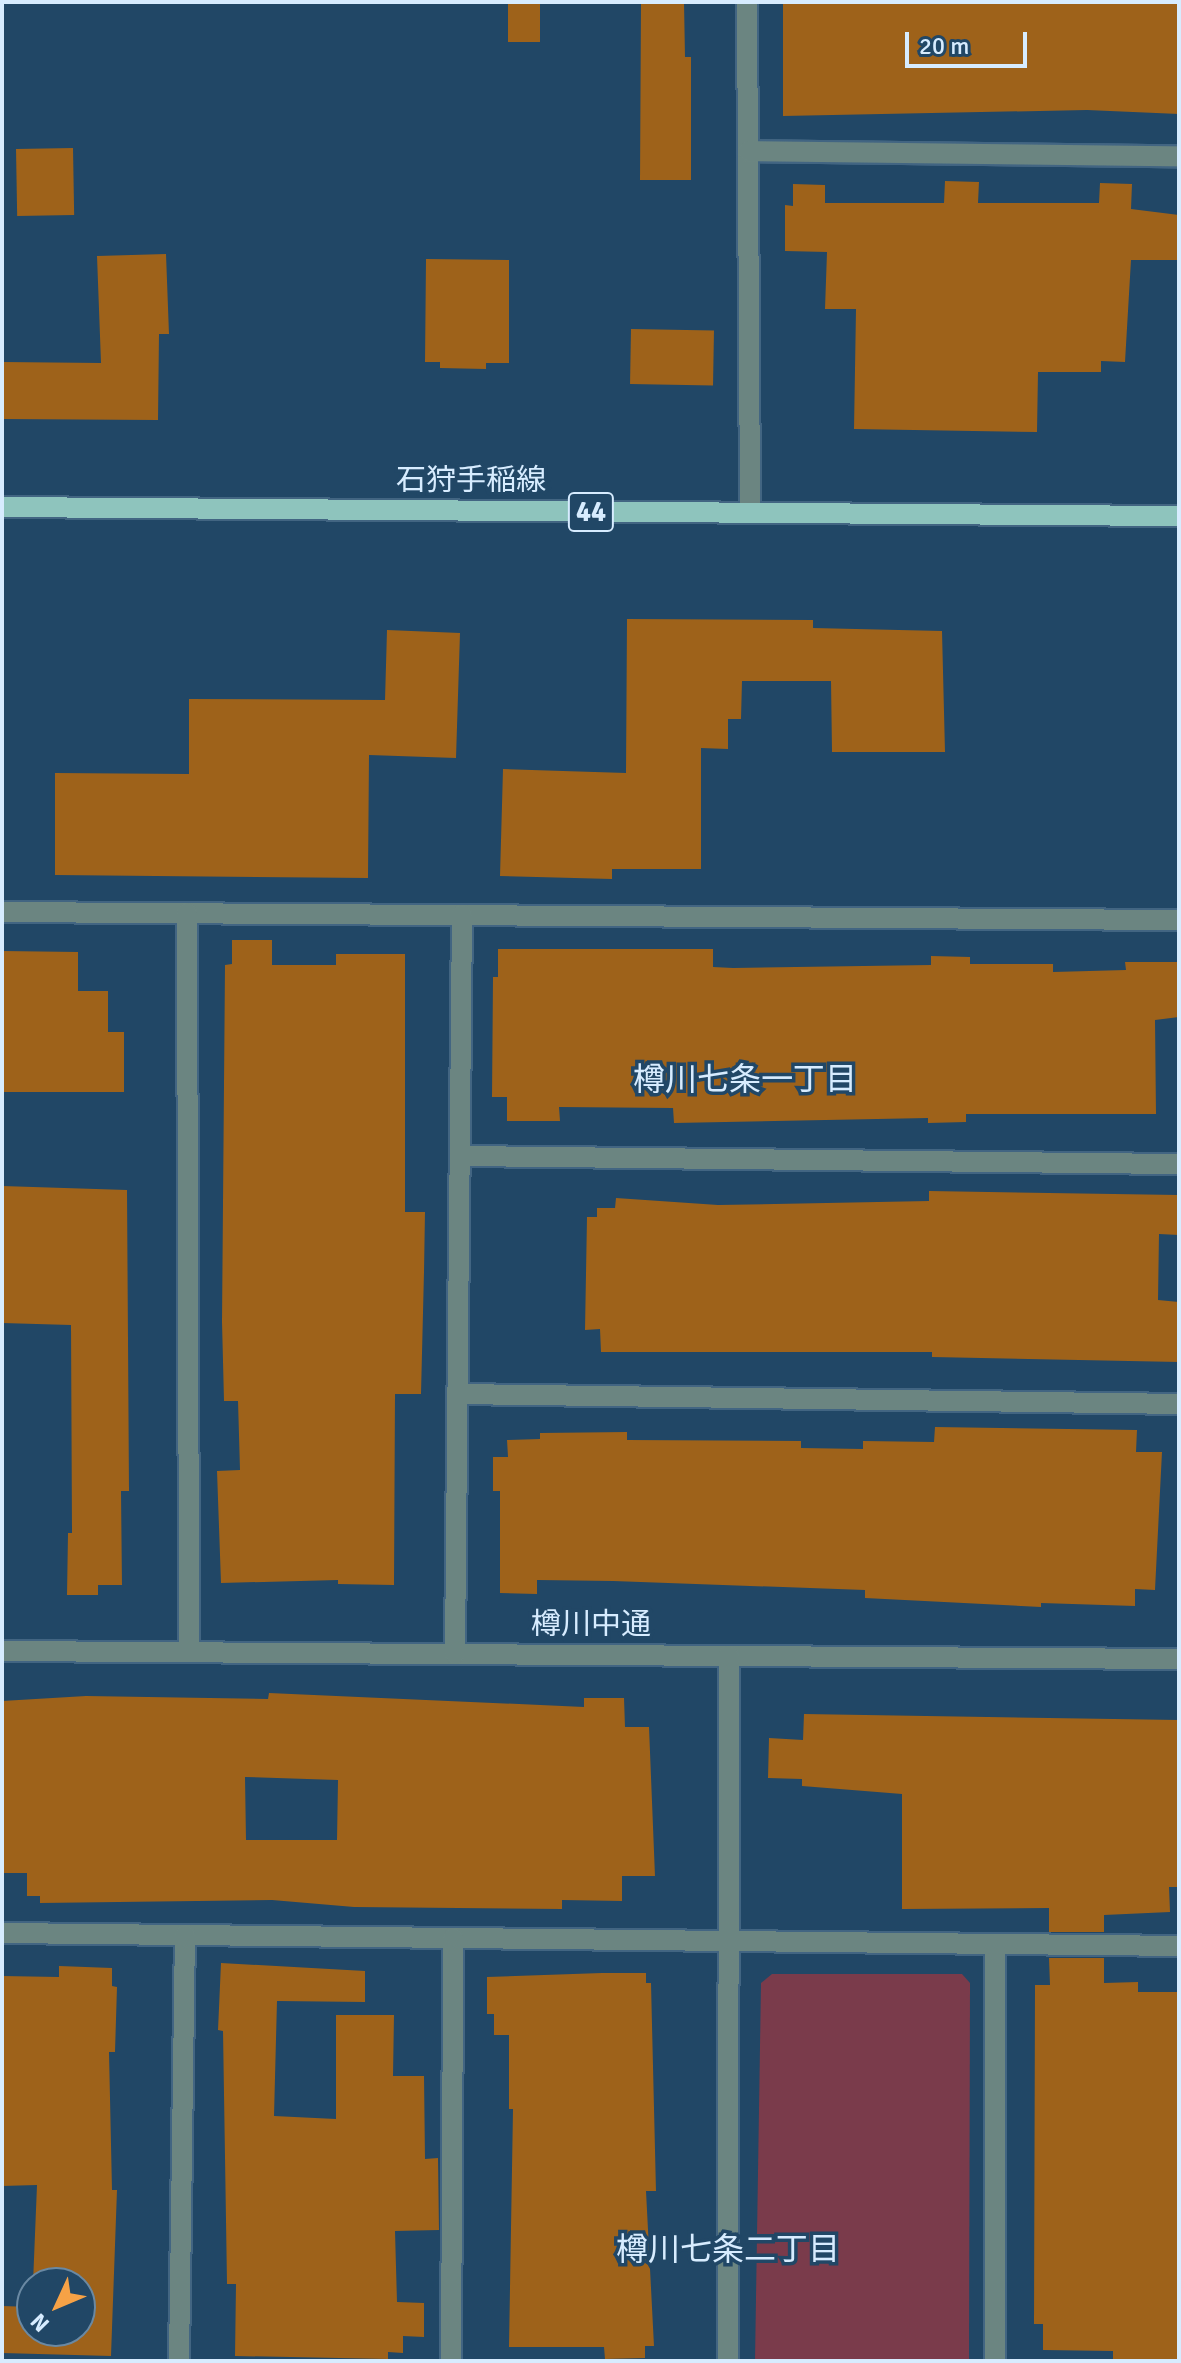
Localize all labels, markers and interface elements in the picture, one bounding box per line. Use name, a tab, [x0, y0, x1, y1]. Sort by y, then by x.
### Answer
scale bar	[909, 16, 1031, 66]
text: 20 m	[919, 31, 969, 61]
street label: 石狩手稲線	[396, 463, 546, 499]
road number: 44	[567, 488, 615, 536]
district label: 樽川七条一丁目	[633, 1061, 857, 1099]
street label: 樽川中通	[531, 1607, 651, 1643]
district label: 樽川七条二丁目	[616, 2231, 840, 2269]
north arrow	[16, 2267, 96, 2347]
text: N	[25, 2308, 55, 2338]

